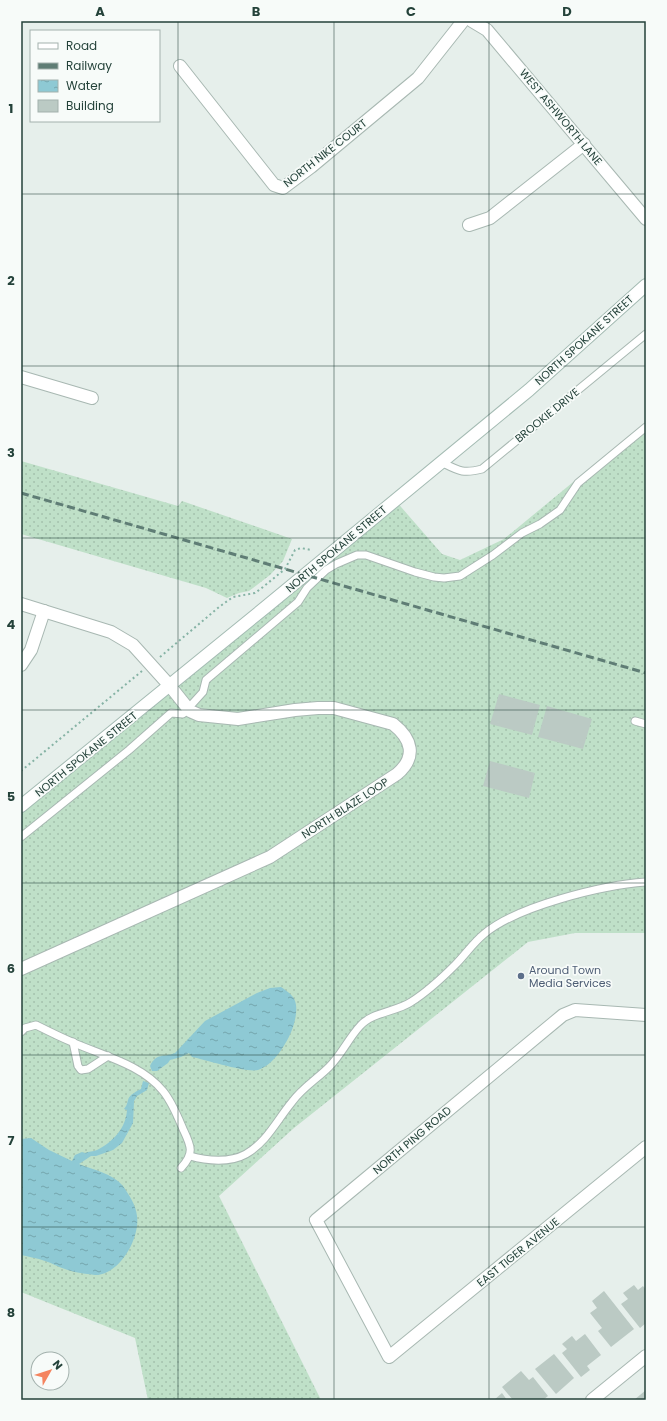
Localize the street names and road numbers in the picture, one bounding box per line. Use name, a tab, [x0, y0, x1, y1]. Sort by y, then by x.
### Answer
street label: WEST ASHWORTH LANE	[516, 65, 606, 169]
street label: NORTH NIKE COURT	[280, 115, 370, 191]
street label: NORTH SPOKANE STREET	[531, 291, 637, 389]
street label: BROOKIE DRIVE	[511, 384, 583, 446]
street label: NORTH SPOKANE STREET	[282, 502, 390, 596]
street label: NORTH SPOKANE STREET	[31, 708, 141, 800]
street label: NORTH BLAZE LOOP	[298, 774, 392, 842]
street label: NORTH PING ROAD	[369, 1102, 455, 1178]
street label: EAST TIGER AVENUE	[473, 1214, 563, 1290]

